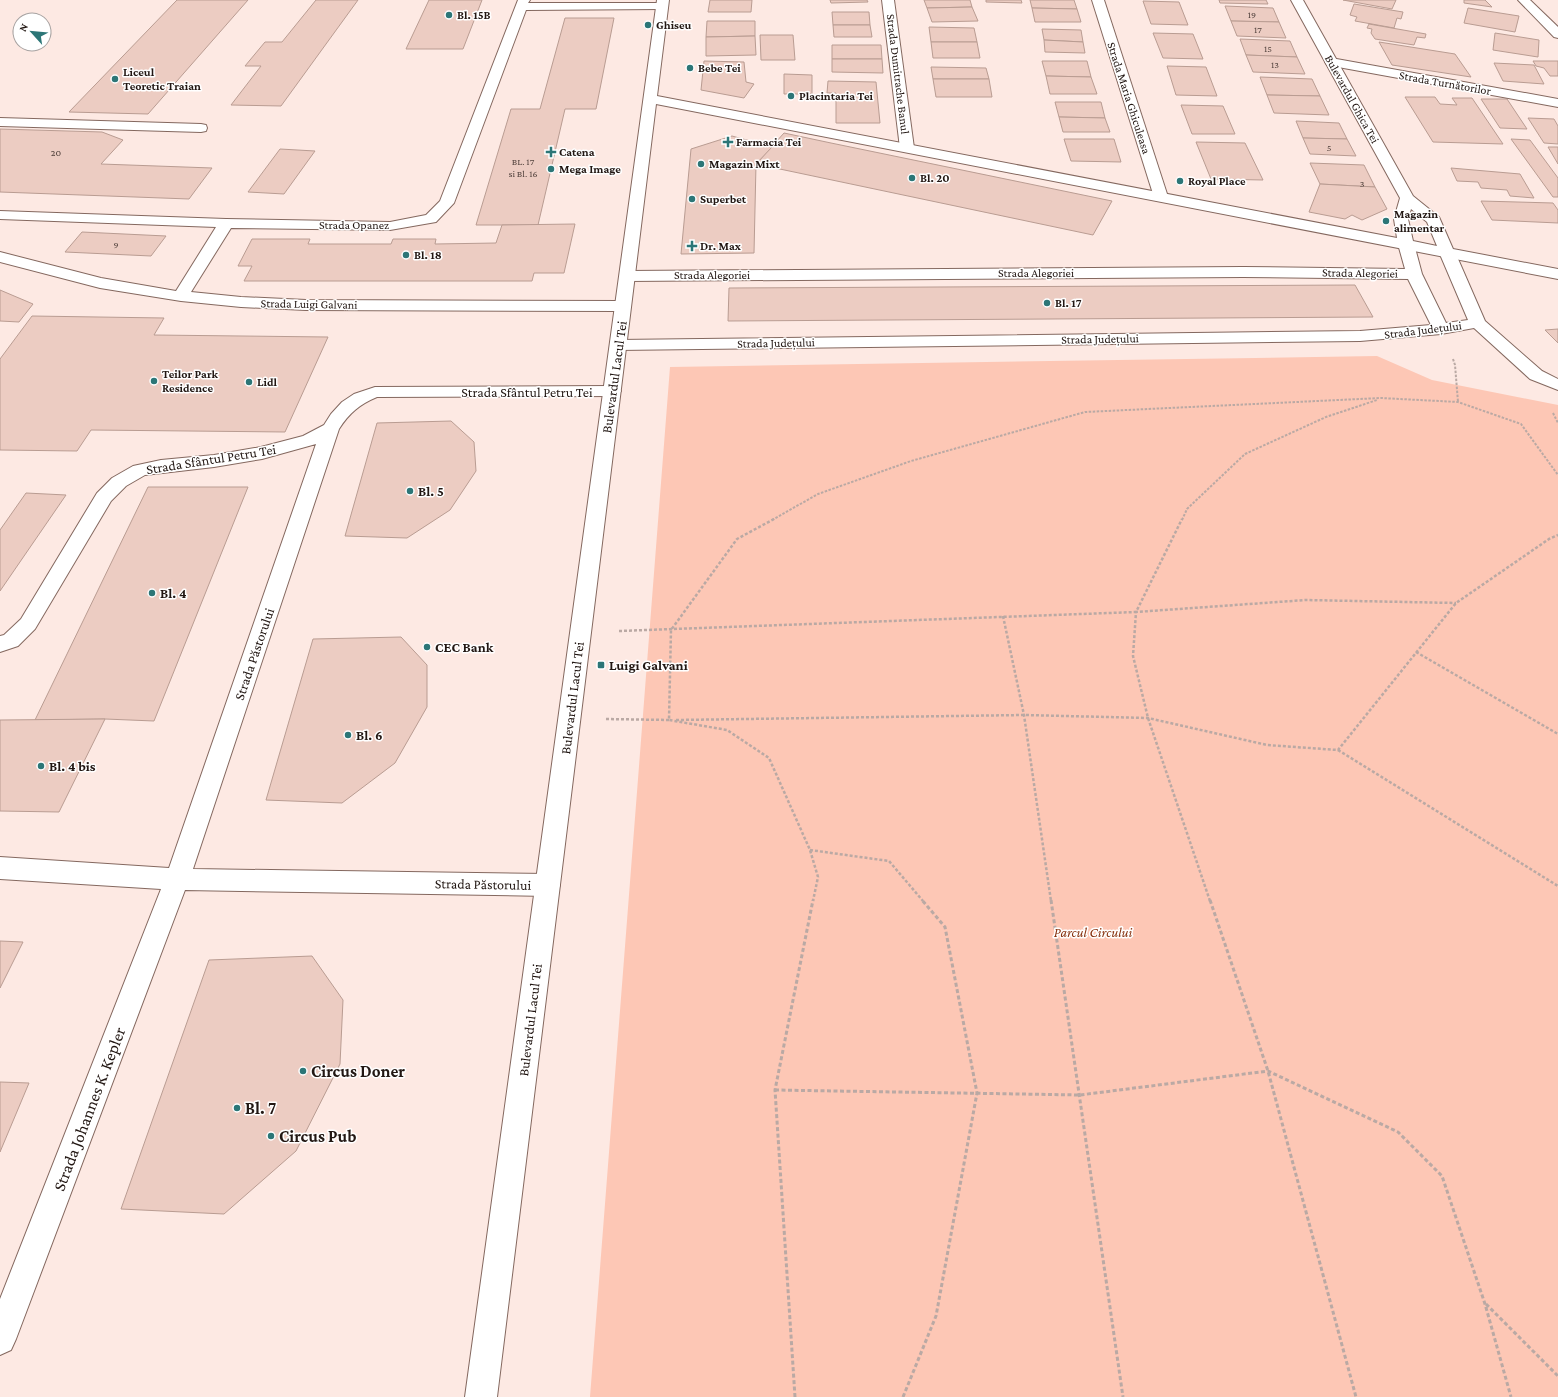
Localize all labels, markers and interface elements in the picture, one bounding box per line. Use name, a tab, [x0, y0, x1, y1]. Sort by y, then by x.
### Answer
place label: Bl. 15B	[457, 8, 491, 22]
house number: 19	[1248, 9, 1256, 20]
marker: Bl. 15B	[444, 10, 454, 20]
north arrow	[12, 12, 52, 52]
street label: Strada Dumitrache Banul	[884, 13, 912, 135]
place label: Ghiseu	[656, 18, 692, 32]
marker: Ghiseu	[643, 20, 653, 30]
text: N	[16, 21, 30, 34]
house number: 17	[1254, 24, 1262, 35]
street label: Strada Maria Ghiculeasa	[1104, 40, 1154, 156]
house number: 15	[1264, 43, 1272, 54]
street label: Bulevardul Ghica Tei	[1322, 52, 1382, 146]
house number: 13	[1271, 59, 1279, 70]
place label: Bebe Tei	[698, 61, 741, 75]
marker: Bebe Tei	[685, 63, 695, 73]
place label: Liceul Teoretic Traian	[123, 65, 201, 93]
street label: Strada Turnătorilor	[1398, 68, 1493, 98]
marker: Liceul Teoretic Traian	[110, 74, 120, 84]
place label: Placintaria Tei	[799, 89, 874, 103]
marker: Placintaria Tei	[786, 91, 796, 101]
place label: Farmacia Tei	[736, 135, 802, 149]
marker: Farmacia Tei	[723, 137, 733, 147]
house number: 5	[1327, 142, 1332, 153]
place label: Catena	[559, 145, 595, 159]
house number: 20	[51, 147, 62, 158]
marker: Catena	[546, 147, 556, 157]
house number: BL. 17 si Bl. 16	[508, 156, 538, 179]
place label: Magazin Mixt	[709, 157, 780, 171]
marker: Magazin Mixt	[696, 159, 706, 169]
place label: Mega Image	[559, 162, 621, 176]
marker: Mega Image	[546, 164, 556, 174]
place label: Bl. 20	[920, 171, 950, 185]
marker: Bl. 20	[907, 173, 917, 183]
place label: Royal Place	[1188, 174, 1246, 188]
marker: Royal Place	[1175, 176, 1185, 186]
house number: 3	[1360, 178, 1365, 189]
place label: Superbet	[700, 192, 747, 206]
marker: Superbet	[687, 194, 697, 204]
place label: Magazin alimentar	[1394, 207, 1445, 235]
marker: Magazin alimentar	[1381, 216, 1391, 226]
street label: Strada Opanez	[319, 218, 389, 232]
house number: 9	[113, 239, 119, 250]
place label: Dr. Max	[700, 239, 742, 253]
marker: Dr. Max	[687, 241, 697, 251]
place label: Bl. 18	[414, 248, 442, 262]
marker: Bl. 18	[401, 250, 411, 260]
street label: Strada Alegoriei	[1322, 265, 1398, 281]
street label: Strada Alegoriei	[998, 266, 1074, 280]
street label: Strada Alegoriei	[674, 268, 750, 282]
street label: Strada Luigi Galvani	[260, 296, 358, 312]
place label: Bl. 17	[1055, 296, 1082, 310]
marker: Bl. 17	[1042, 298, 1052, 308]
street label: Strada Județului	[1384, 318, 1463, 343]
street label: Bulevardul Lacul Tei	[598, 319, 630, 434]
street label: Strada Județului	[1061, 331, 1139, 348]
street label: Strada Județului	[737, 335, 815, 352]
place label: Teilor Park Residence	[162, 367, 219, 395]
place label: Lidl	[257, 375, 278, 389]
marker: Teilor Park Residence	[149, 376, 159, 386]
marker: Lidl	[244, 377, 254, 387]
street label: Strada Sfântul Petru Tei	[461, 384, 593, 400]
street label: Strada Sfântul Petru Tei	[145, 441, 277, 477]
place label: Bl. 5	[418, 483, 444, 499]
marker: Bl. 5	[405, 486, 415, 496]
place label: Bl. 4	[160, 585, 187, 601]
marker: Bl. 4	[147, 588, 157, 598]
street label: Strada Păstorului	[231, 606, 277, 702]
place label: CEC Bank	[435, 639, 494, 655]
street label: Bulevardul Lacul Tei	[557, 640, 587, 755]
marker: CEC Bank	[422, 642, 432, 652]
place label: Luigi Galvani	[609, 657, 688, 673]
marker: Luigi Galvani	[596, 660, 606, 670]
place label: Bl. 6	[356, 727, 383, 743]
marker: Bl. 6	[343, 730, 353, 740]
place label: Bl. 4 bis	[49, 758, 96, 774]
marker: Bl. 4 bis	[36, 761, 46, 771]
street label: Strada Păstorului	[435, 875, 532, 893]
park label: Parcul Circului	[1054, 924, 1133, 940]
street label: Bulevardul Lacul Tei	[515, 962, 545, 1077]
street label: Strada Johannes K. Kepler	[49, 1025, 130, 1194]
place label: Circus Doner	[311, 1062, 405, 1081]
marker: Circus Doner	[298, 1066, 308, 1076]
place label: Bl. 7	[245, 1099, 276, 1118]
marker: Bl. 7	[232, 1103, 242, 1113]
place label: Circus Pub	[279, 1127, 356, 1146]
marker: Circus Pub	[266, 1131, 276, 1141]

